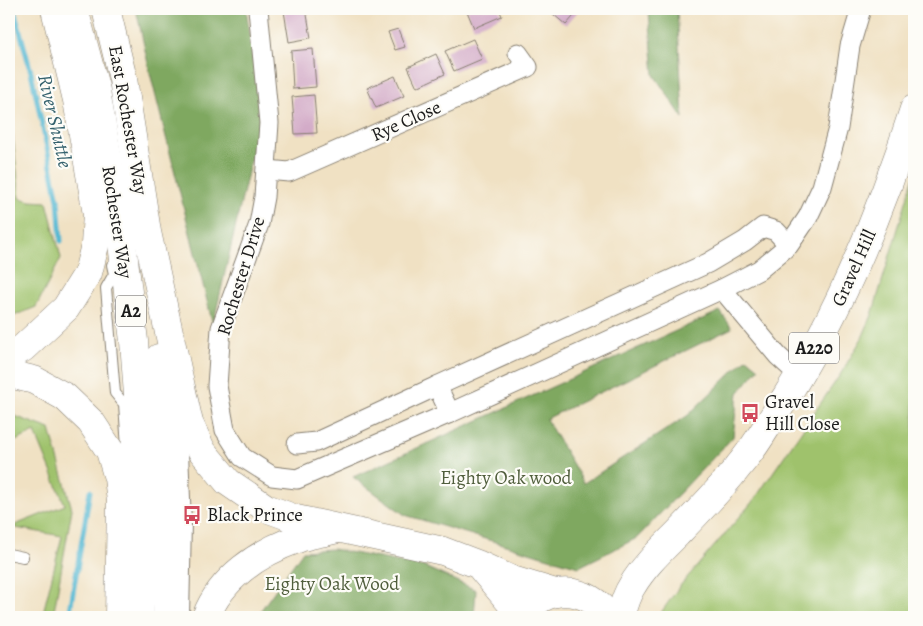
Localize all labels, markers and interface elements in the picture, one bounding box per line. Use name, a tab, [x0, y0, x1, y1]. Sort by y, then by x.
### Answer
street label: East Rochester Way	[102, 43, 154, 197]
water label: River Shuttle	[31, 71, 79, 171]
street label: Rye Close	[367, 94, 445, 148]
street label: Rochester Way	[95, 164, 139, 281]
street label: Rochester Drive	[211, 213, 271, 339]
street label: Gravel Hill	[826, 225, 883, 311]
road number: A2	[116, 296, 146, 326]
road number: A220	[789, 332, 839, 363]
place label: Gravel Hill Close	[765, 389, 840, 437]
bus stop icon: Gravel Hill Close	[739, 402, 761, 424]
park label: Eighty Oak wood	[440, 465, 573, 491]
place label: Black Prince	[207, 502, 303, 528]
bus stop icon: Black Prince	[181, 504, 203, 526]
park label: Eighty Oak Wood	[265, 571, 400, 597]

